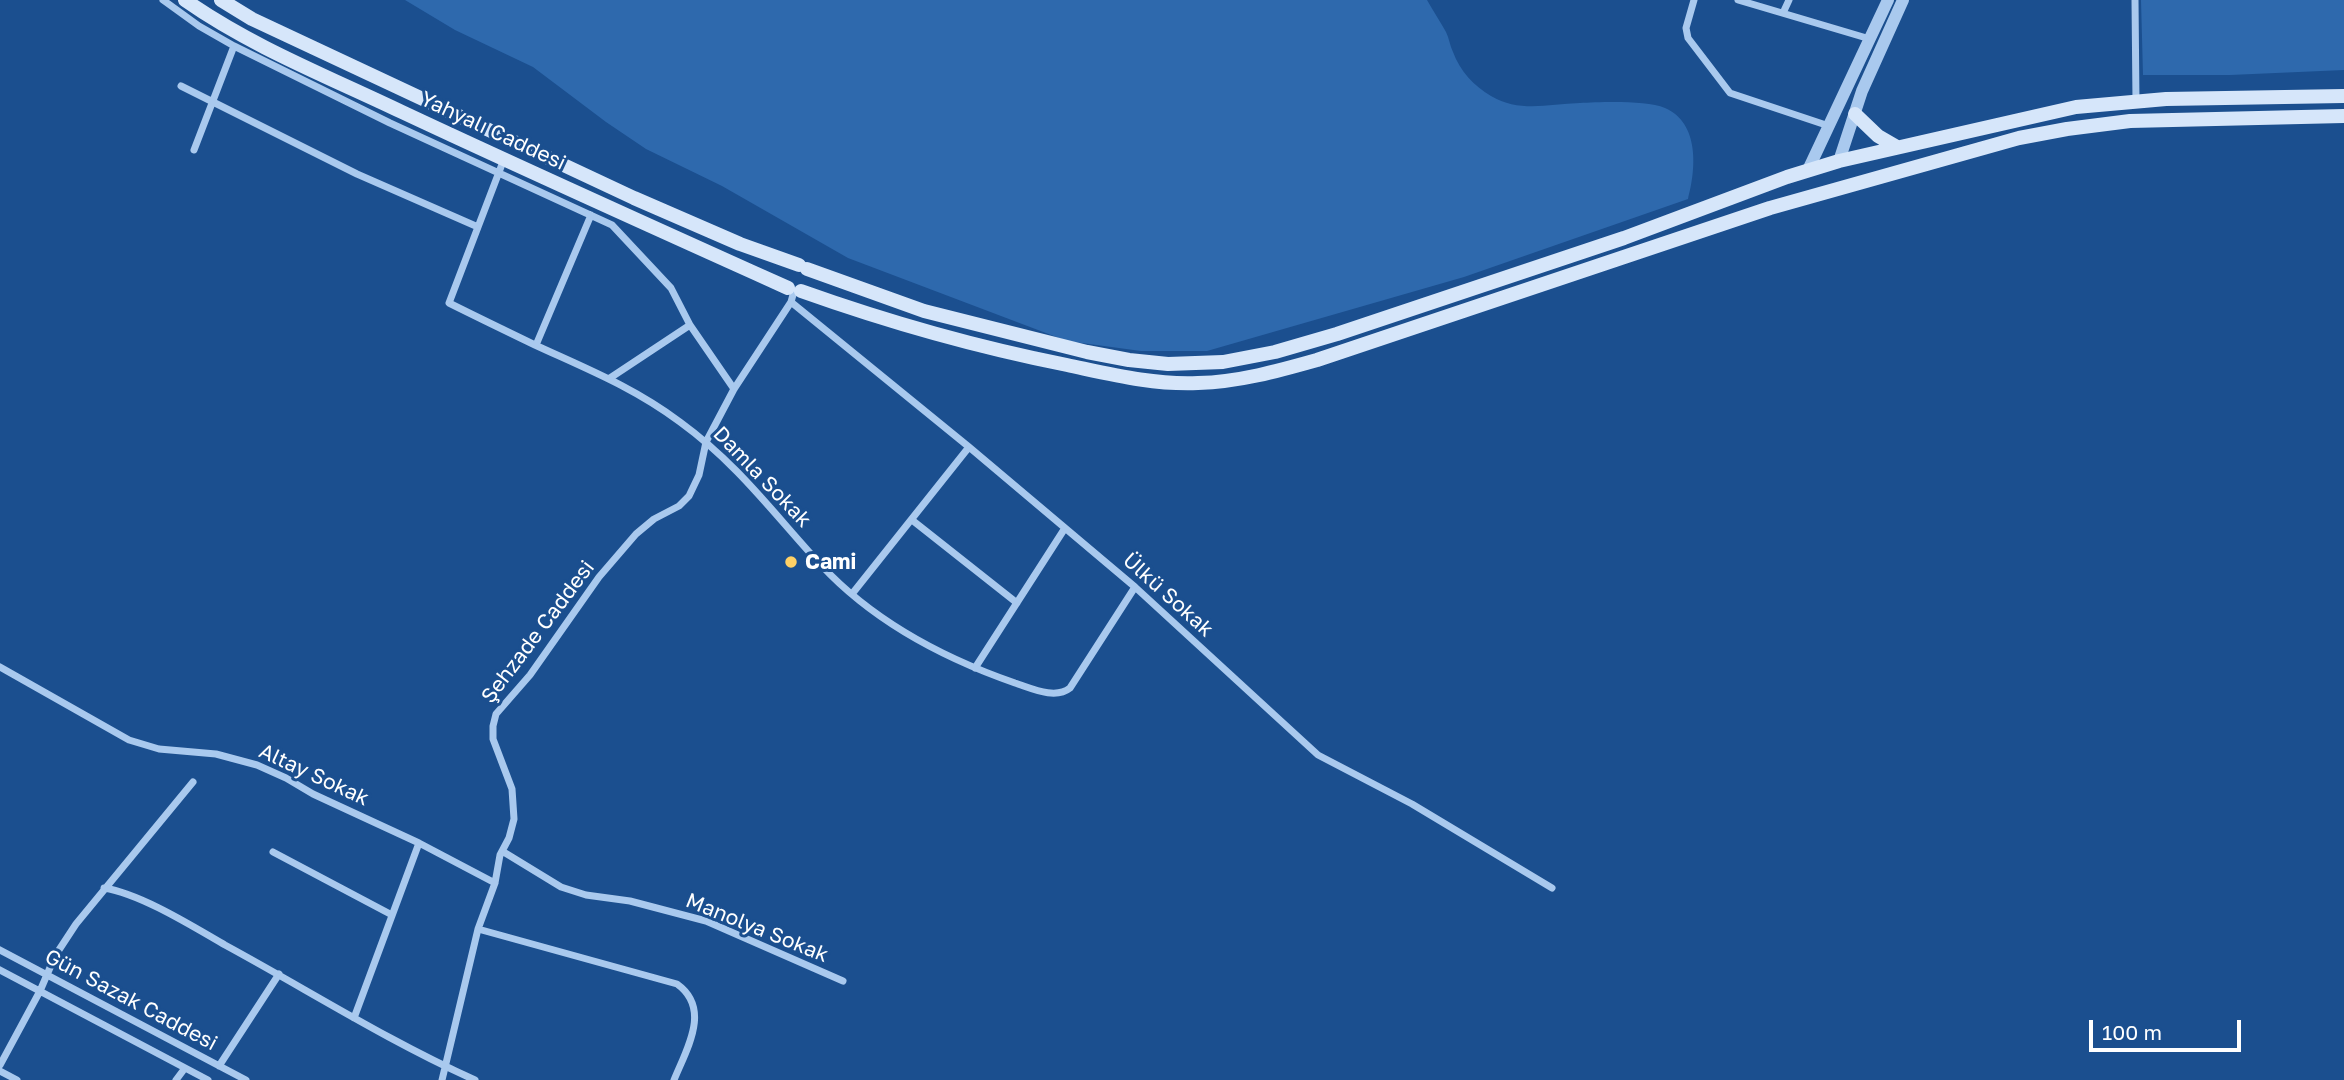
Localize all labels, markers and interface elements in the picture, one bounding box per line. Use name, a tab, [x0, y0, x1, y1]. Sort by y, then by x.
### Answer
street label: Yahyalı Caddesi	[416, 86, 570, 176]
street label: Damla Sokak	[708, 421, 816, 533]
street label: Ülkü Sokak	[1117, 548, 1219, 642]
place label: Cami	[805, 549, 856, 575]
marker: Cami	[783, 554, 799, 570]
street label: Şehzade Caddesi	[476, 556, 600, 708]
street label: Altay Sokak	[255, 739, 373, 811]
street label: Manolya Sokak	[682, 888, 832, 968]
street label: Gün Sazak Caddesi	[41, 944, 221, 1056]
scale bar	[2092, 1006, 2244, 1050]
text: 100 m	[2102, 1019, 2162, 1045]

